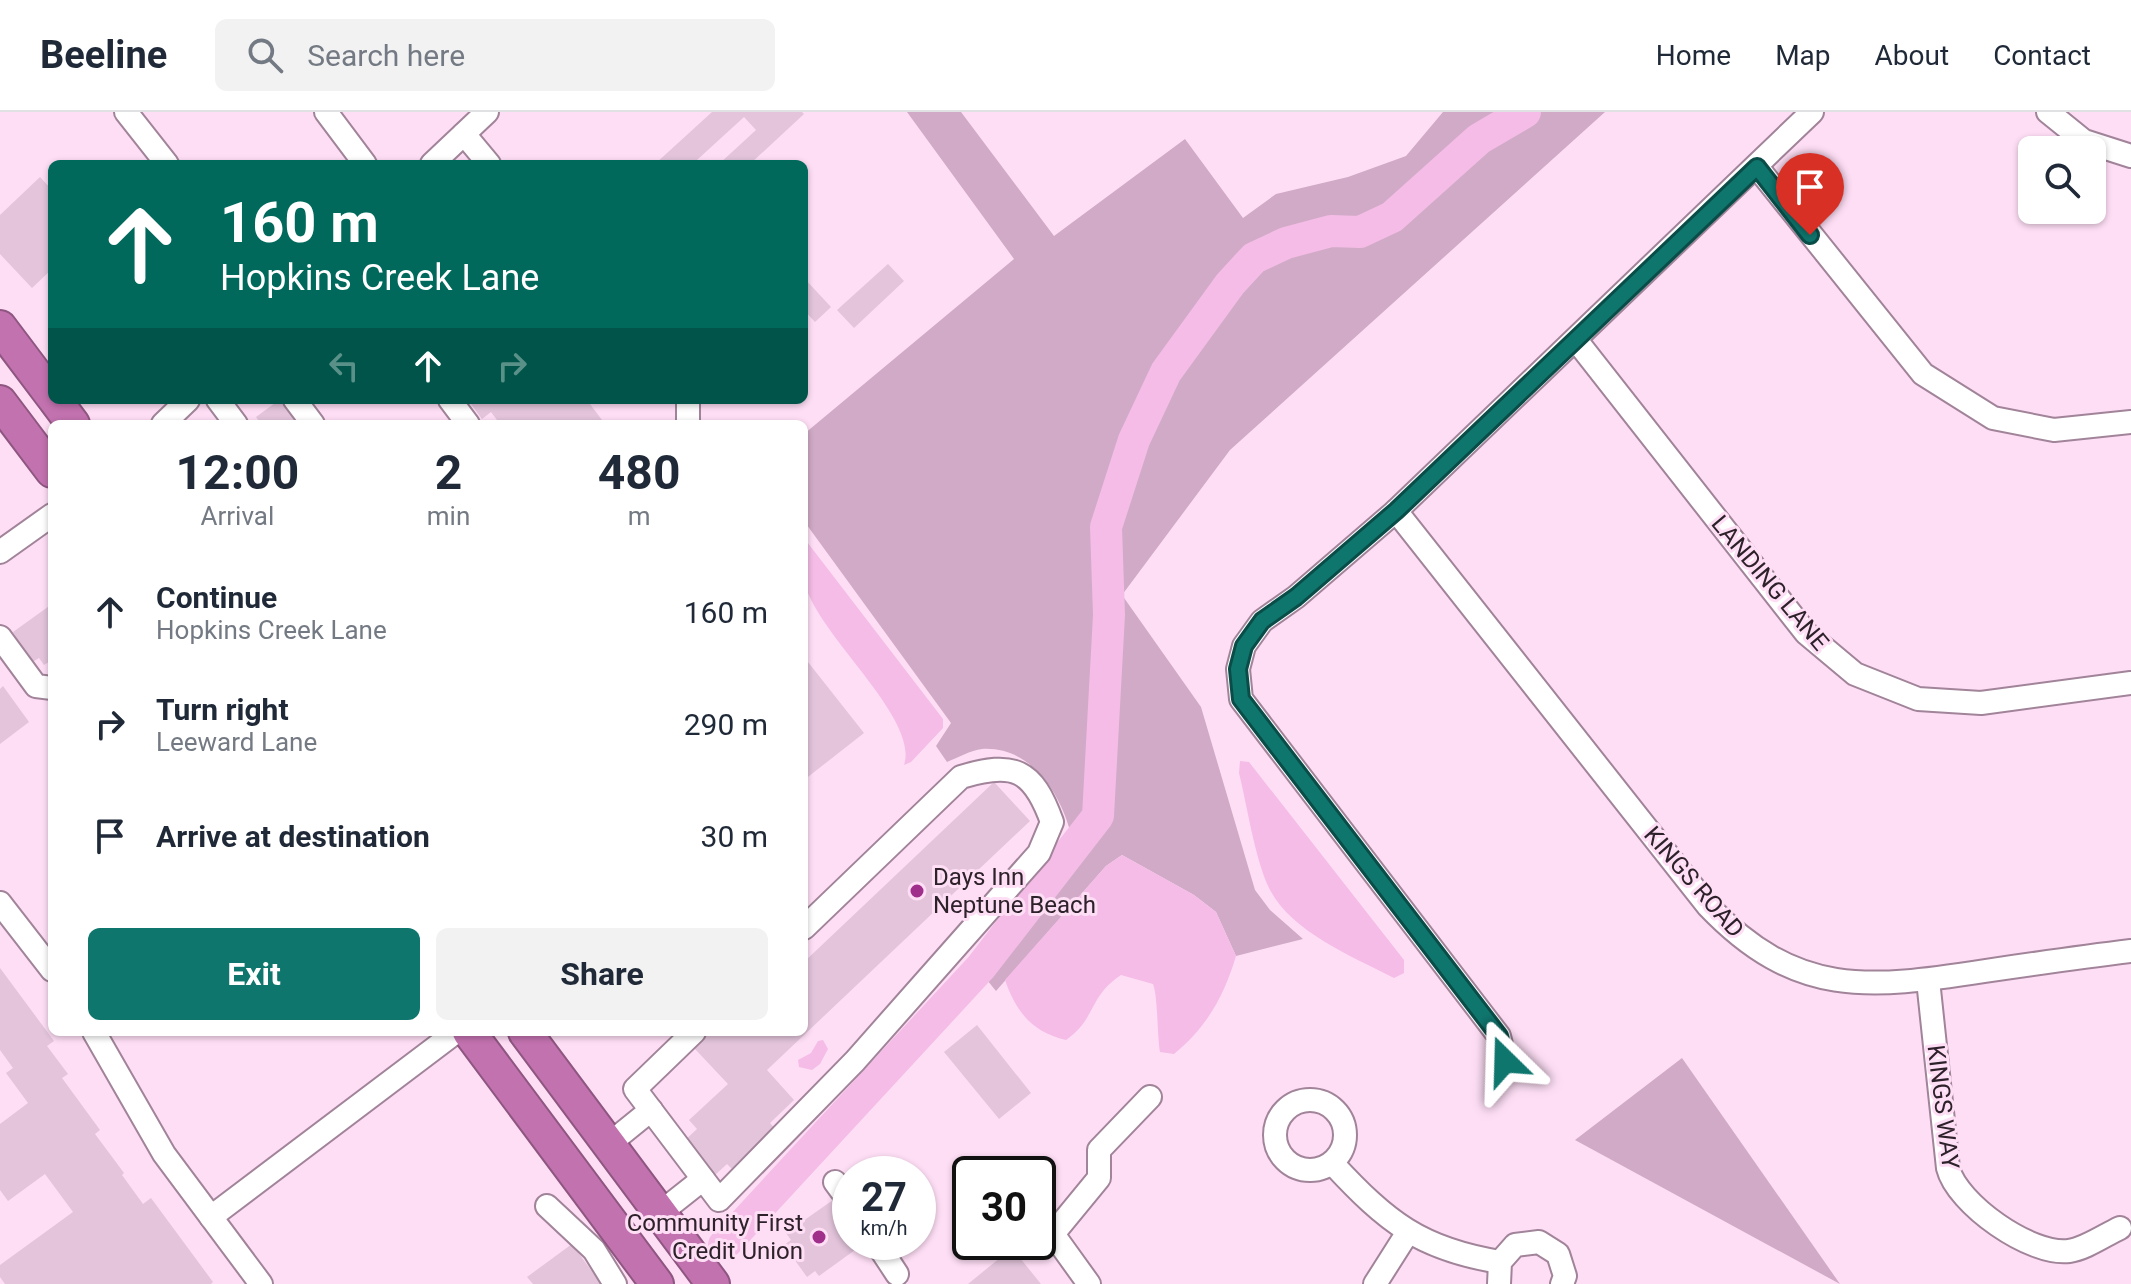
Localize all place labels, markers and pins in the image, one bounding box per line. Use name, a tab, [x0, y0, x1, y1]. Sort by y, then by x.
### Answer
pin	[1776, 153, 1844, 235]
place label: Days Inn Neptune Beach	[933, 863, 1096, 919]
marker: Days Inn Neptune Beach	[908, 882, 926, 900]
place label: Community First Credit Union	[627, 1209, 803, 1265]
marker: Community First Credit Union	[810, 1228, 828, 1246]

